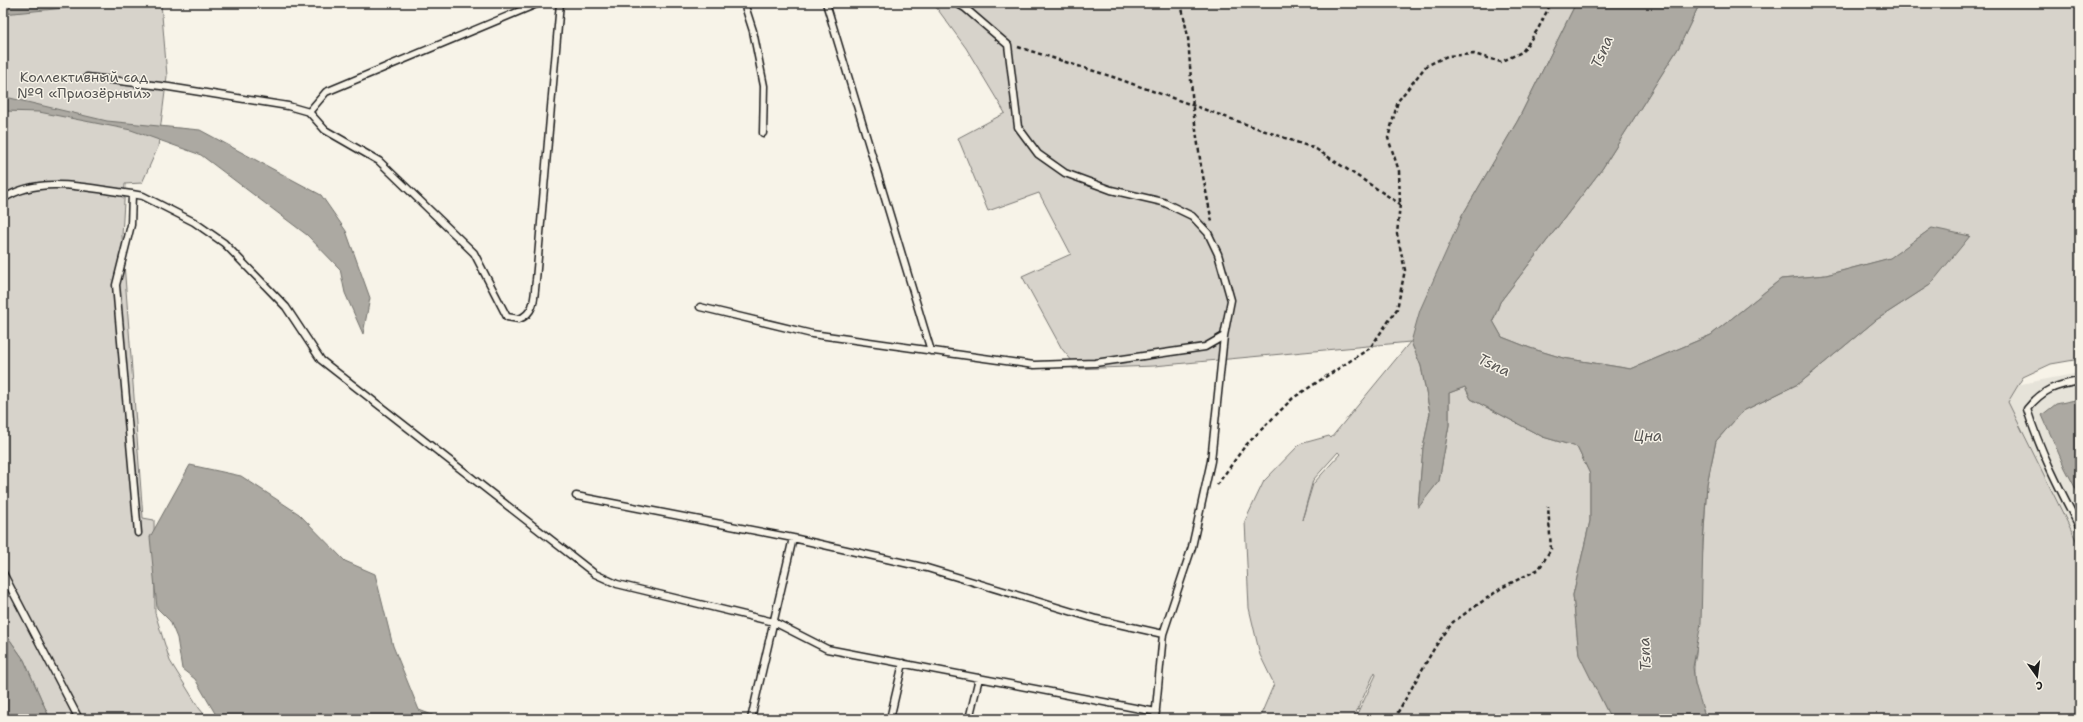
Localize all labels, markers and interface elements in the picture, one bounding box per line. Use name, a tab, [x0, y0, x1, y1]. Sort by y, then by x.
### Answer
water label: Tsna	[1586, 33, 1618, 71]
park label: Коллективный сад №9 «Приозёрный»	[17, 68, 151, 102]
water label: Tsna	[1475, 349, 1513, 381]
water label: Цна	[1634, 426, 1662, 446]
water label: Tsna	[1634, 637, 1656, 671]
north arrow	[2017, 656, 2057, 696]
text: С	[2034, 677, 2044, 693]

